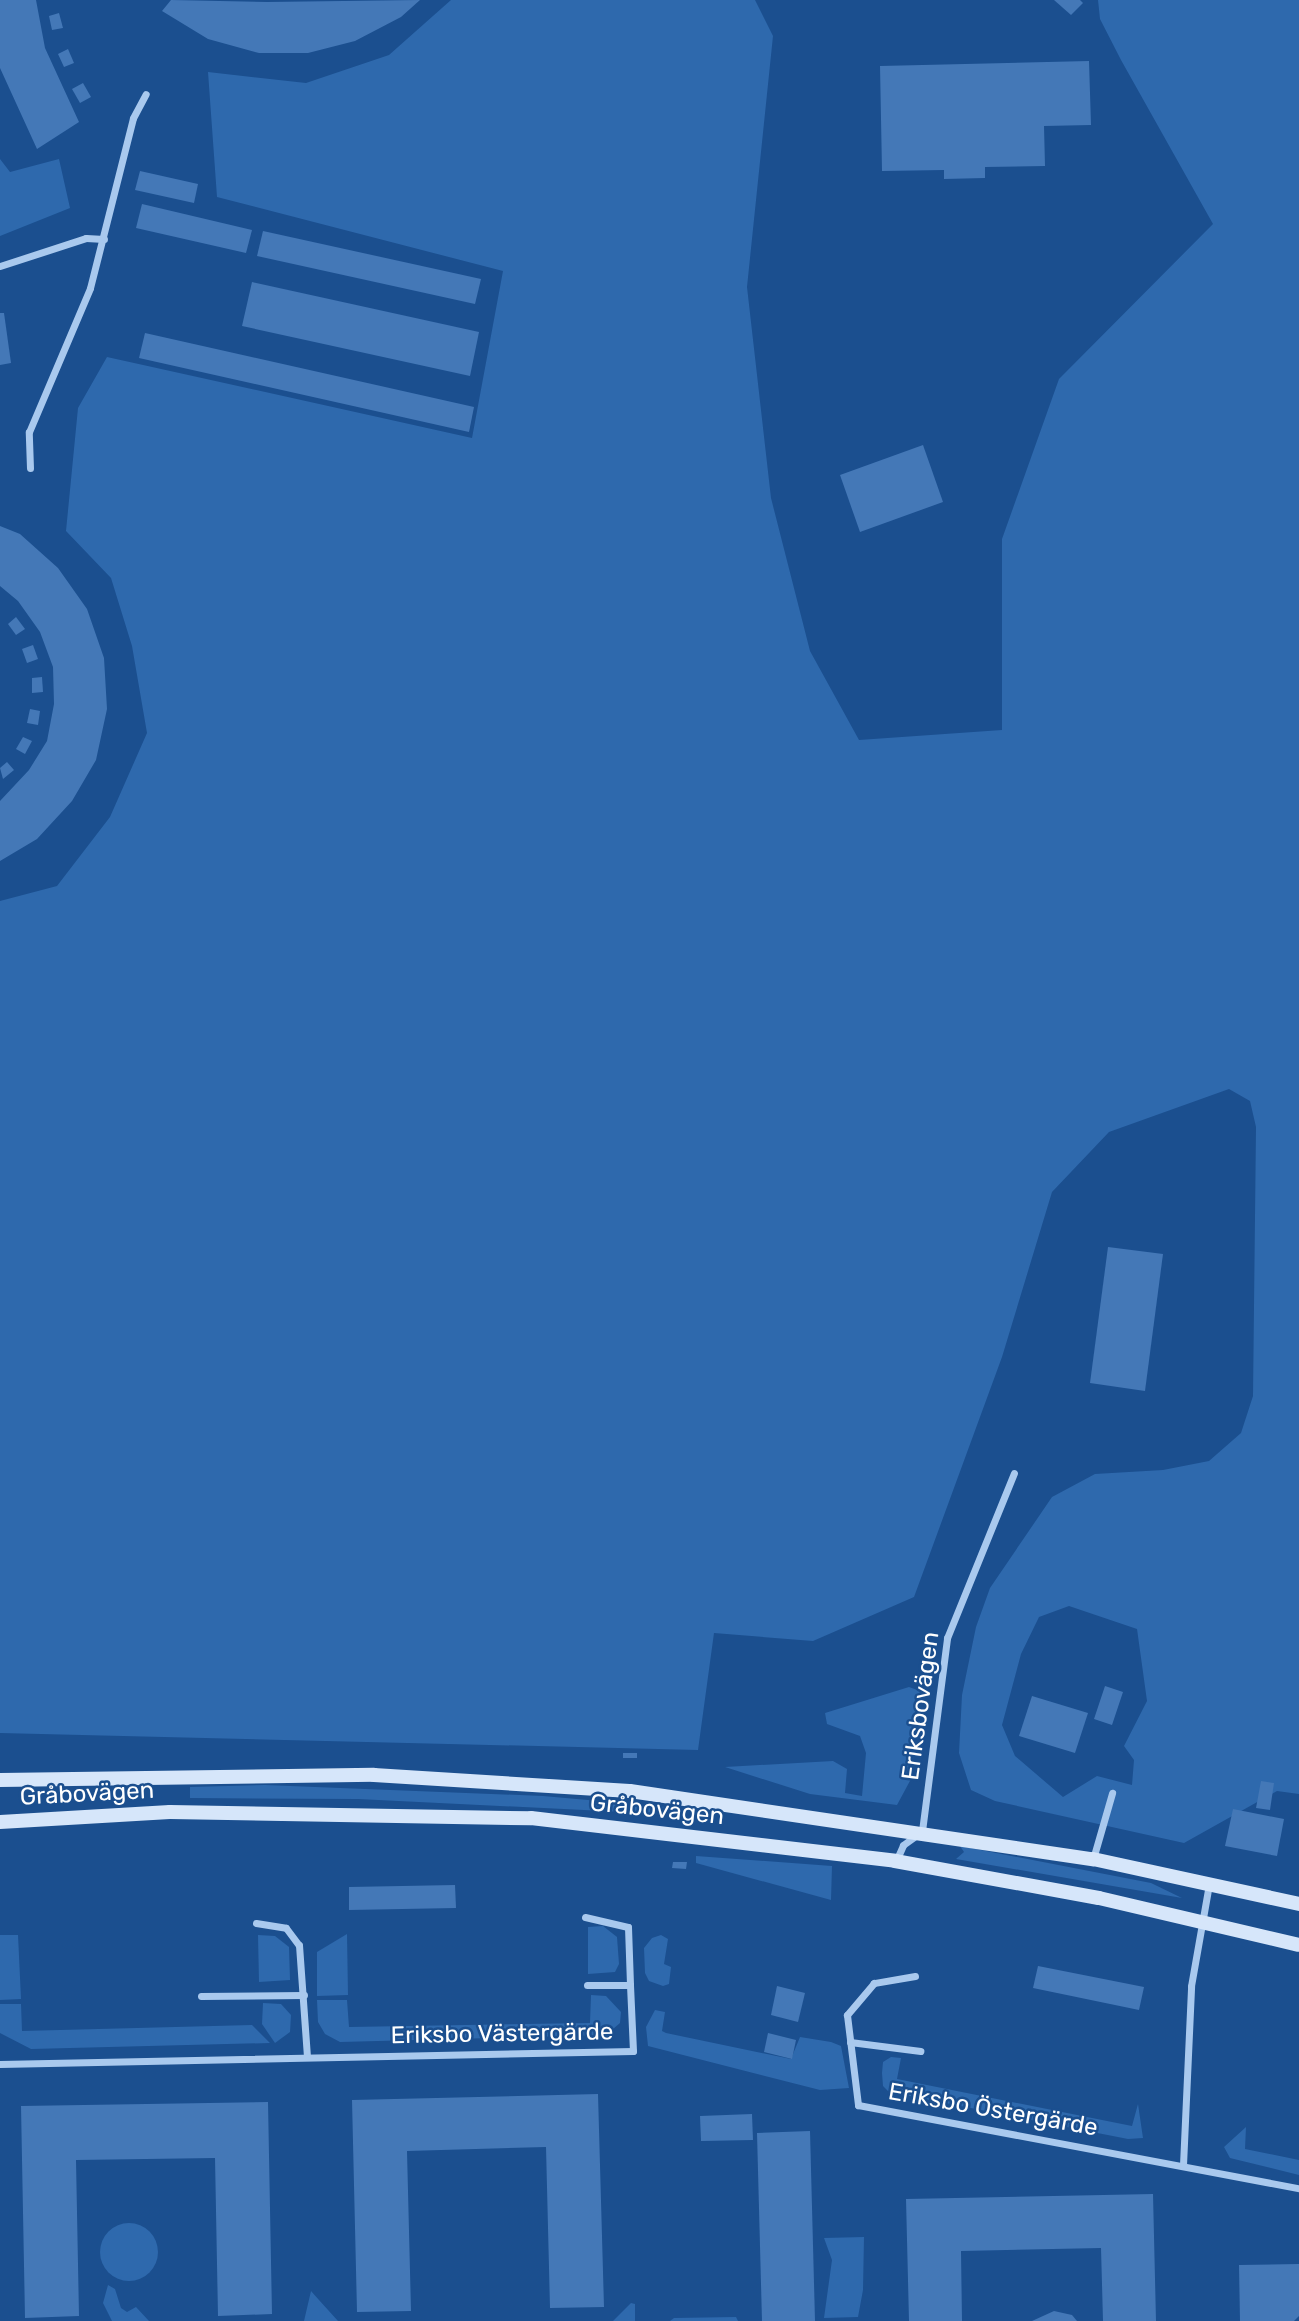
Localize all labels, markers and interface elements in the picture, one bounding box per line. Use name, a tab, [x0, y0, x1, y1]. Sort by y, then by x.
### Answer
street label: Eriksbovägen	[896, 1630, 946, 1782]
street label: Gråbovägen	[19, 1776, 155, 1812]
street label: Gråbovägen	[589, 1789, 725, 1831]
street label: Eriksbo Västergärde	[390, 2018, 614, 2050]
street label: Eriksbo Östergärde	[886, 2077, 1100, 2143]

